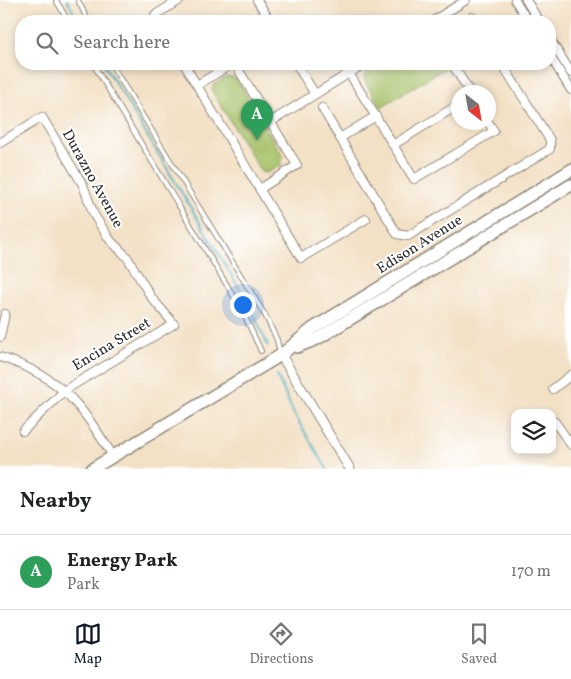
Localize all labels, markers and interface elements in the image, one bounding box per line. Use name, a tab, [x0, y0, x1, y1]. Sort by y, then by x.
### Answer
search box	[15, 15, 556, 70]
icon: search	[33, 29, 61, 57]
text: Search here	[73, 30, 170, 56]
north arrow	[451, 85, 496, 130]
pin: A	[241, 99, 273, 140]
street label: Durazno Avenue	[56, 126, 128, 232]
street label: Edison Avenue	[373, 210, 467, 280]
your location	[230, 292, 256, 318]
street label: Encina Street	[69, 313, 155, 377]
map controls	[511, 409, 556, 454]
button: layers	[511, 409, 556, 454]
text: Nearby	[20, 487, 91, 516]
text: Energy Park	[67, 548, 178, 574]
text: A	[30, 561, 42, 583]
text: 170 m	[511, 561, 551, 583]
text: Park	[67, 574, 100, 596]
tab: Map	[74, 620, 102, 669]
tab: Directions	[249, 620, 314, 669]
tab: Saved	[461, 620, 497, 669]

